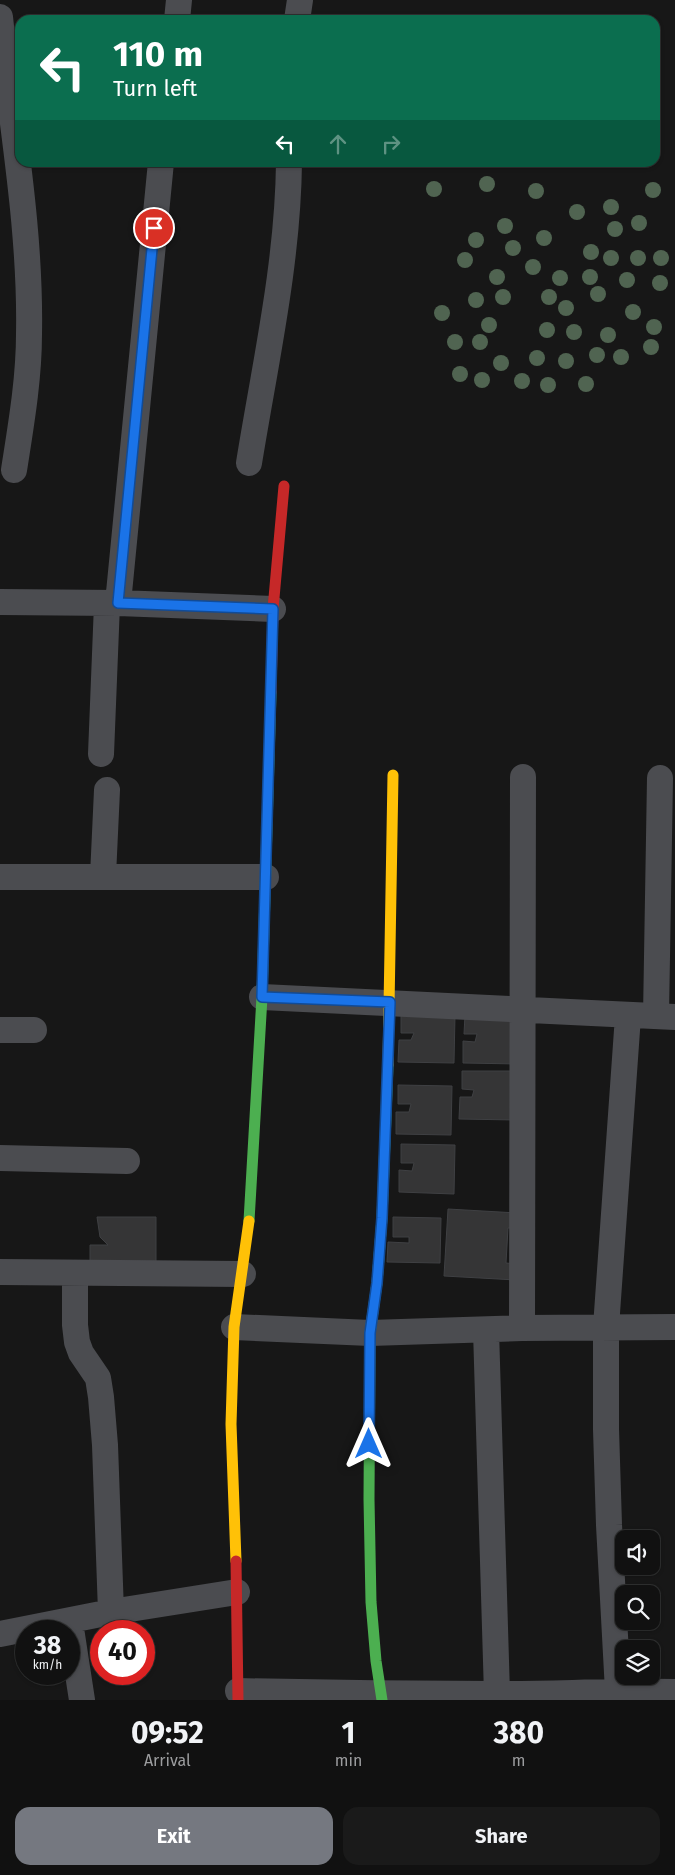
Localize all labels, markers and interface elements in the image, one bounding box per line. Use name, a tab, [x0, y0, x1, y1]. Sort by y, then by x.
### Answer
text: 110 m	[113, 33, 203, 75]
icon: left	[30, 35, 95, 100]
text: Turn left	[113, 75, 197, 102]
icon: left	[271, 130, 299, 158]
icon: ahead	[324, 130, 352, 158]
icon: right	[377, 130, 405, 158]
pin	[133, 207, 175, 249]
icon: arrive	[140, 214, 168, 242]
position arrow	[342, 1417, 394, 1469]
map controls	[615, 1530, 660, 1685]
button: sound	[615, 1530, 660, 1575]
button: search	[615, 1585, 660, 1630]
speed limit sign: 40	[90, 1620, 155, 1685]
text: 38	[34, 1631, 61, 1661]
button: layers	[615, 1640, 660, 1685]
text: km/h	[33, 1658, 62, 1672]
text: 09:52	[131, 1715, 204, 1751]
text: 1	[342, 1715, 356, 1751]
text: 380	[493, 1715, 544, 1751]
text: Arrival	[144, 1751, 191, 1770]
text: min	[335, 1751, 362, 1770]
text: m	[512, 1751, 526, 1770]
button: Exit	[15, 1807, 333, 1865]
button: Share	[343, 1807, 660, 1865]

